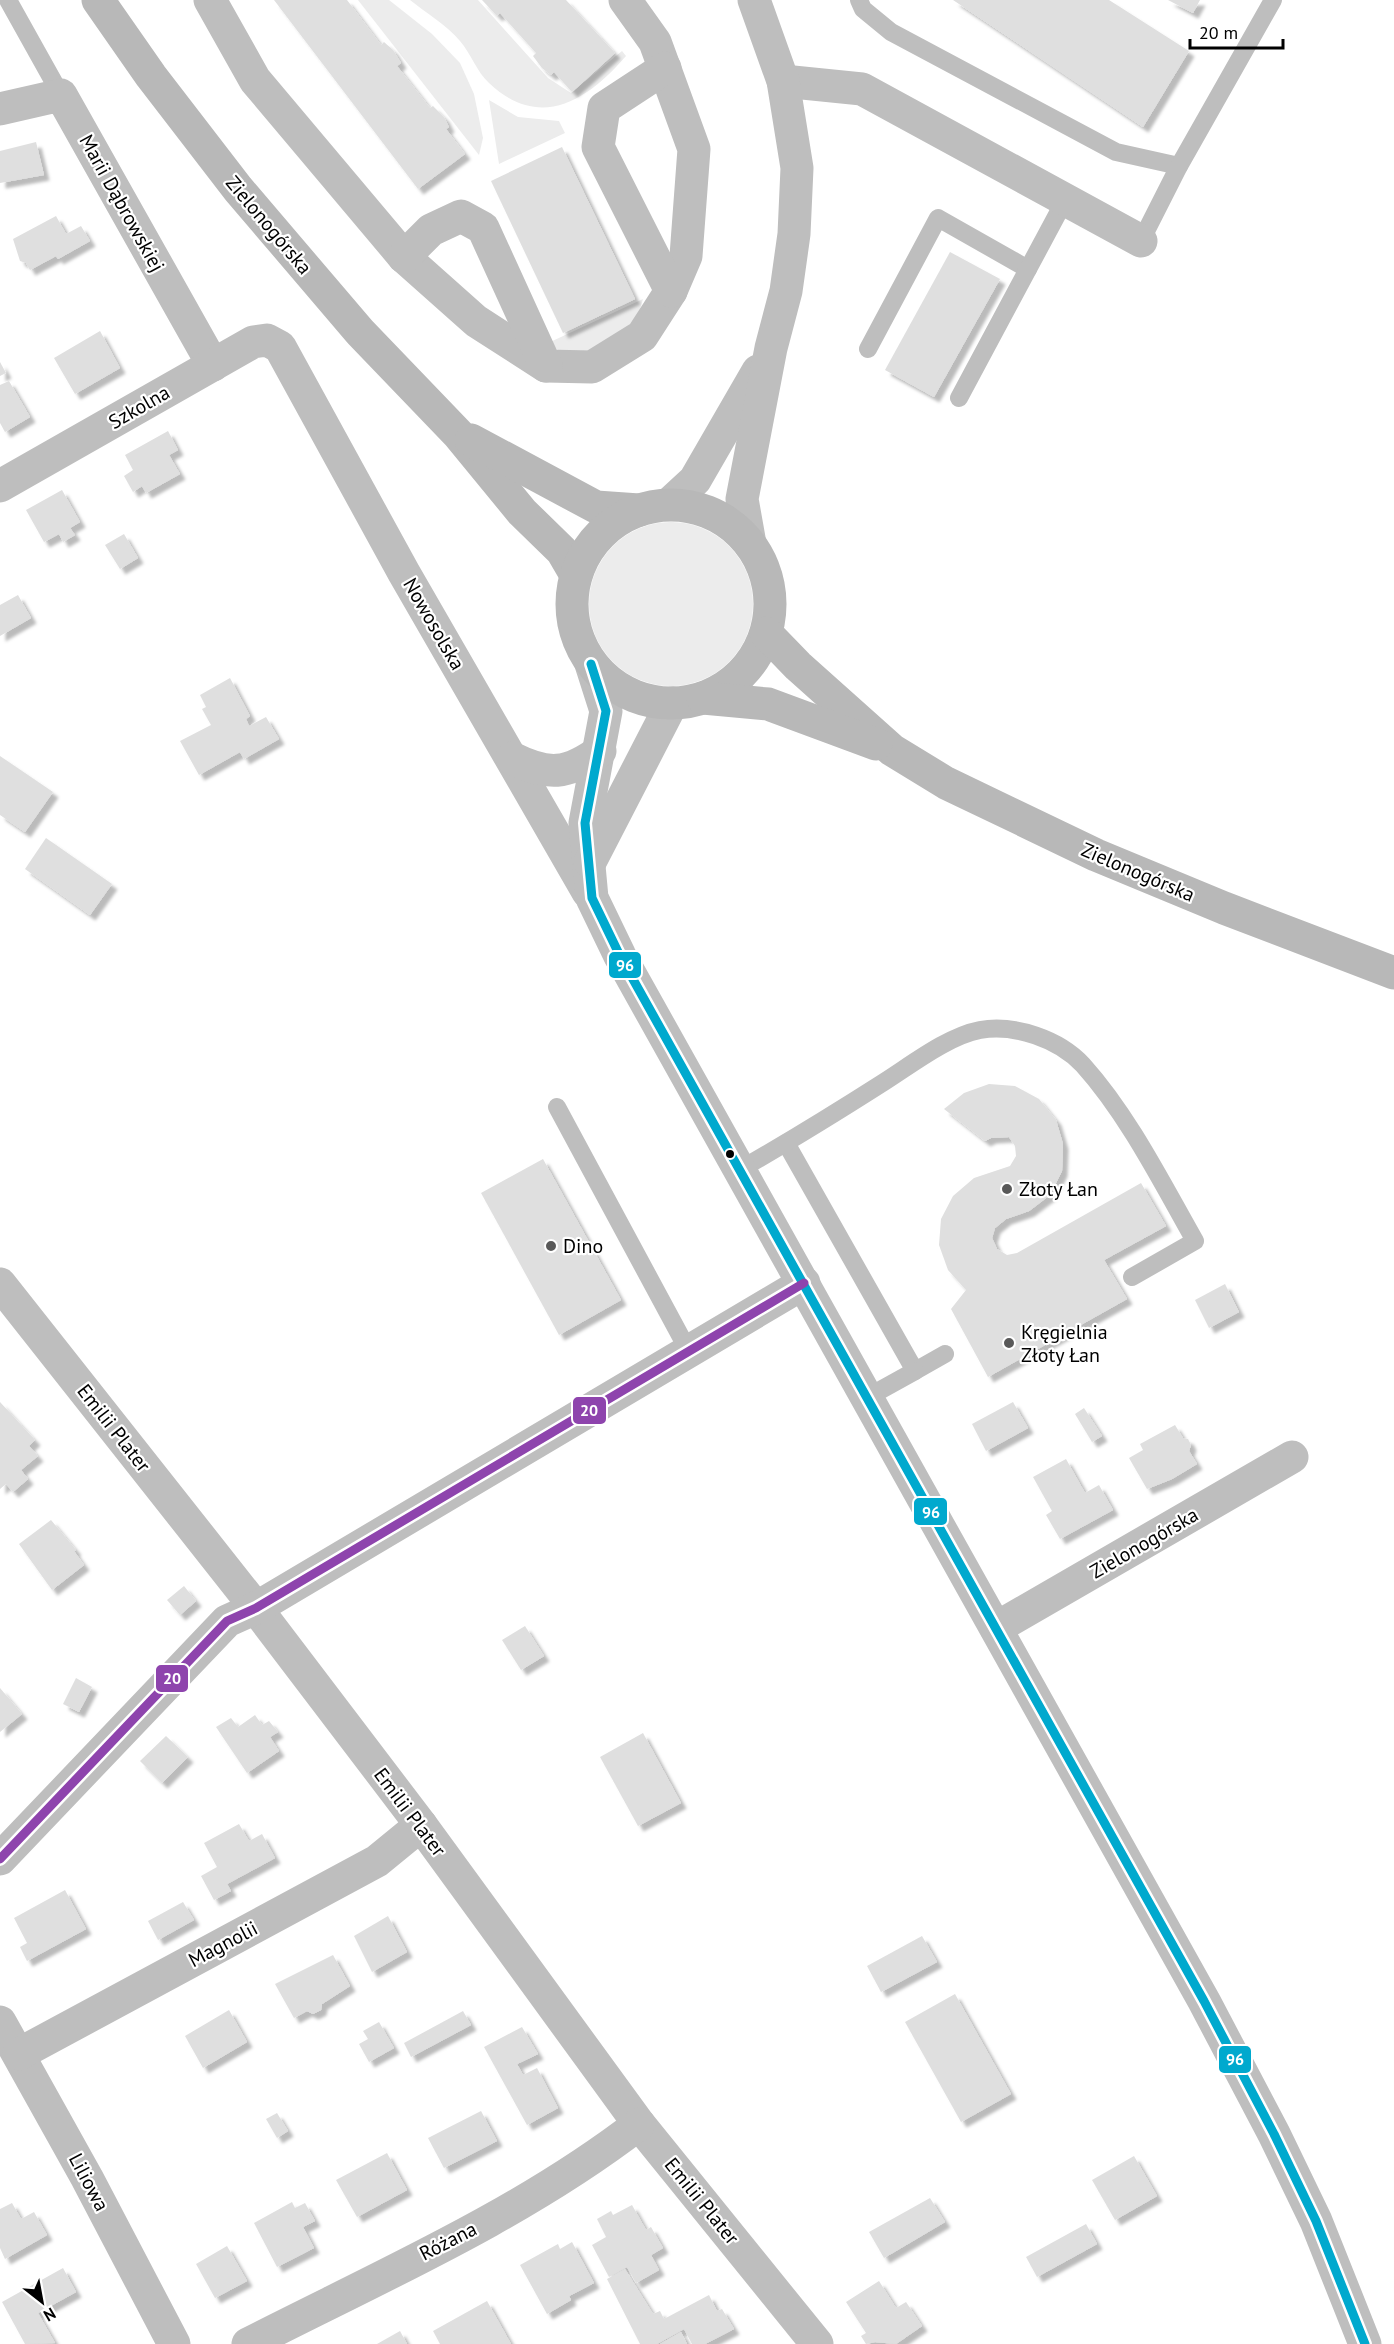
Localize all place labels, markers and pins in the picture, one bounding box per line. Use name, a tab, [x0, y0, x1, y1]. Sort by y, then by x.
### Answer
unlabelled marker	[724, 1148, 736, 1160]
place label: Złoty Łan	[1019, 1176, 1098, 1202]
marker: Złoty Łan	[1000, 1182, 1014, 1196]
place label: Dino	[563, 1233, 603, 1259]
marker: Dino	[544, 1239, 558, 1253]
place label: Kręgielnia Złoty Łan	[1021, 1319, 1108, 1368]
marker: Kręgielnia Złoty Łan	[1002, 1336, 1016, 1350]

